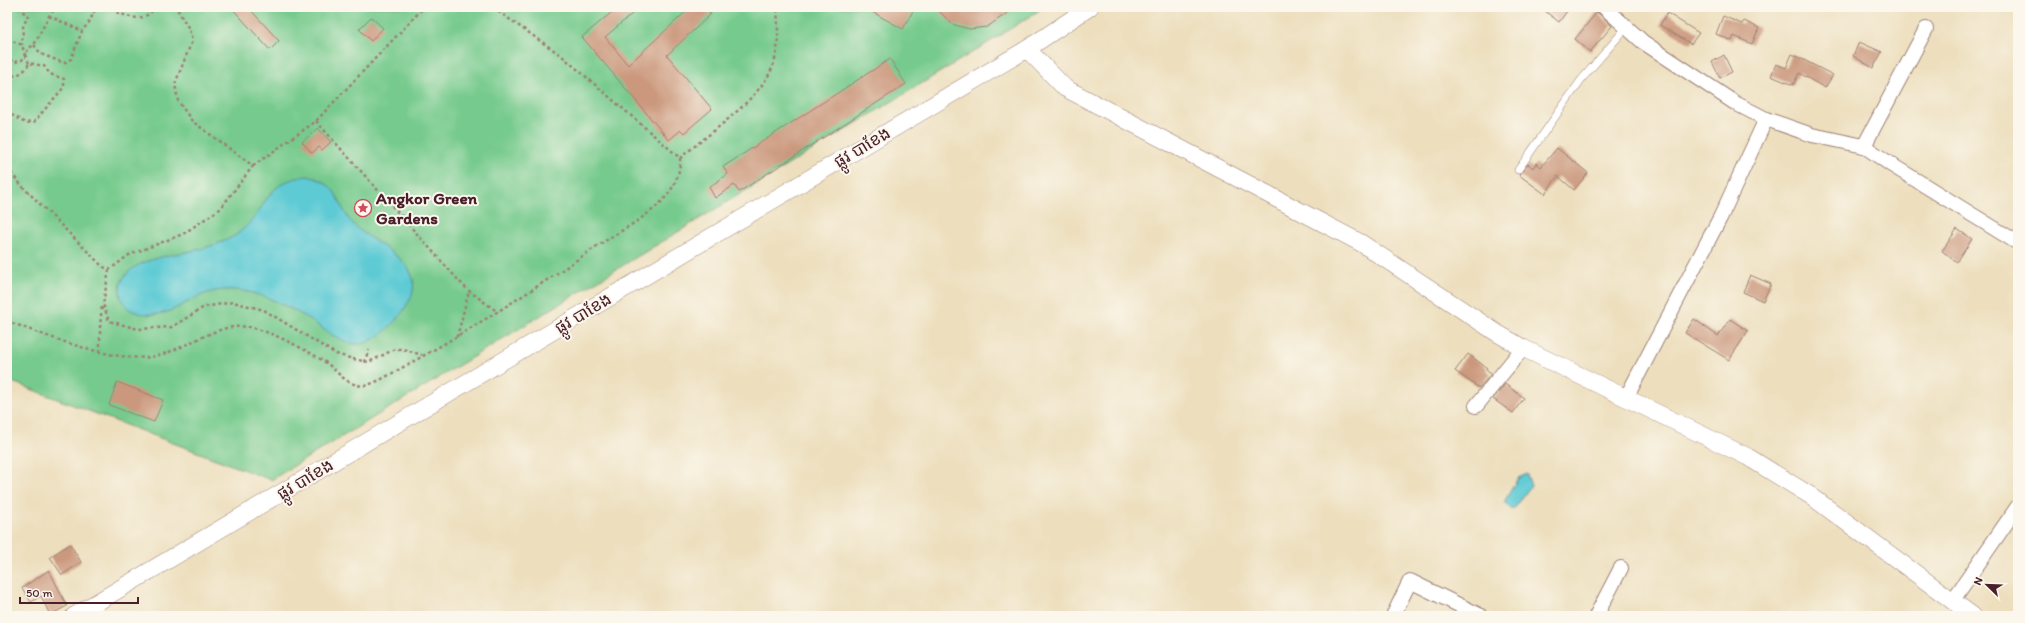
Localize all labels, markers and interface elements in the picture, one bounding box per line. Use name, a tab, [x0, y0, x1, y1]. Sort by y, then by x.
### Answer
street label: ផ្លូវ បាខែង	[830, 122, 896, 176]
place label: Angkor Green Gardens	[375, 188, 478, 228]
place icon: Angkor Green Gardens	[353, 198, 373, 218]
street label: ផ្លូវ បាខែង	[551, 288, 617, 342]
street label: ផ្លូវ បាខែង	[273, 454, 339, 508]
north arrow	[1967, 565, 2007, 605]
text: N	[1971, 575, 1986, 587]
scale bar	[20, 579, 138, 605]
text: 50 m	[26, 586, 52, 600]

